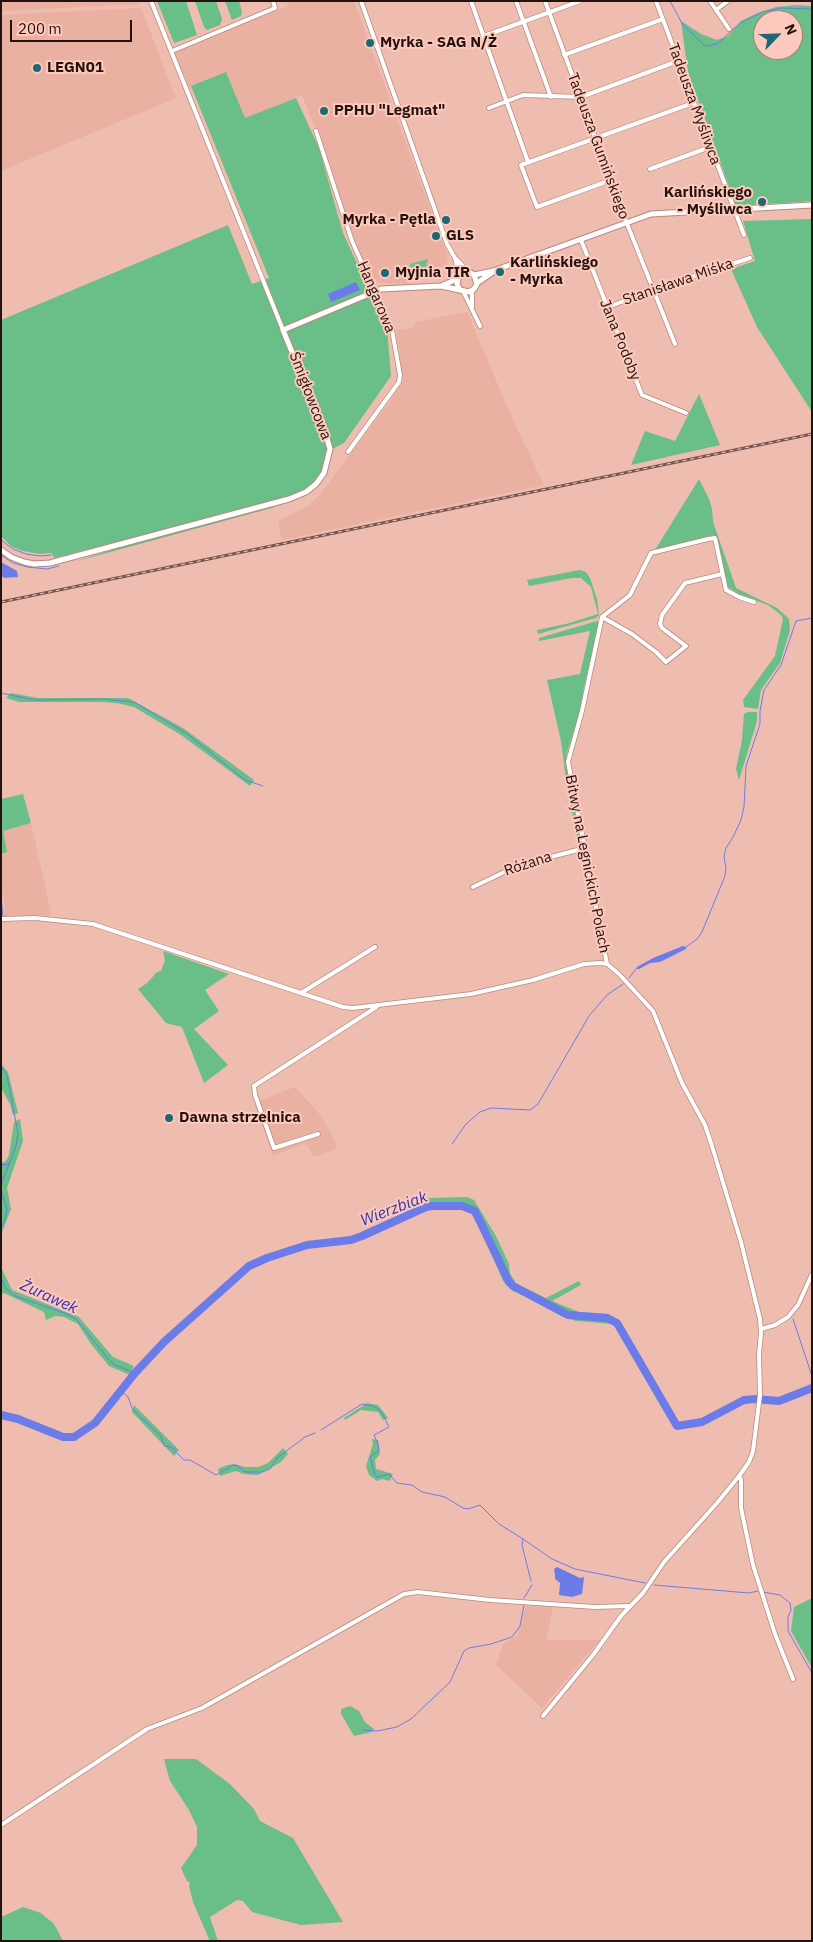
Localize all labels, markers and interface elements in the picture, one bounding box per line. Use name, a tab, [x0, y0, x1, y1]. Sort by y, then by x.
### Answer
scale bar	[12, 10, 135, 42]
north arrow	[753, 10, 803, 60]
text: 200 m	[18, 19, 62, 38]
text: N	[781, 21, 801, 38]
place label: Myrka - SAG N/Ż	[380, 34, 497, 52]
marker: Myrka - SAG N/Ż	[364, 37, 376, 49]
street label: Tadeusza Myśliwca	[664, 41, 724, 167]
place label: LEGN01	[47, 59, 104, 77]
marker: LEGN01	[31, 62, 43, 74]
street label: Tadeusza Gumińskiego	[563, 70, 633, 222]
place label: PPHU "Legmat"	[334, 102, 445, 120]
marker: PPHU "Legmat"	[318, 105, 330, 117]
place label: Karlińskiego - Myśliwca	[664, 184, 752, 219]
marker: Karlińskiego - Myśliwca	[756, 196, 768, 208]
place label: Myrka - Pętla	[343, 211, 436, 229]
marker: Myrka - Pętla	[440, 214, 452, 226]
place label: GLS	[446, 227, 474, 245]
marker: GLS	[430, 230, 442, 242]
place label: Karlińskiego - Myrka	[510, 254, 598, 289]
street label: Stanisława Miśka	[620, 255, 736, 309]
street label: Hangarowa	[353, 258, 399, 336]
place label: Myjnia TIR	[395, 264, 470, 282]
marker: Karlińskiego - Myrka	[494, 266, 506, 278]
marker: Myjnia TIR	[379, 267, 391, 279]
street label: Jana Podoby	[596, 297, 644, 383]
street label: Śmigłowcowa	[285, 350, 335, 442]
street label: Bitwy na Legnickich Polach	[561, 773, 613, 955]
street label: Różana	[502, 848, 554, 880]
place label: Dawna strzelnica	[179, 1109, 301, 1127]
marker: Dawna strzelnica	[163, 1112, 175, 1124]
water label: Wierzbiak	[358, 1187, 430, 1231]
water label: Żurawek	[17, 1276, 81, 1318]

